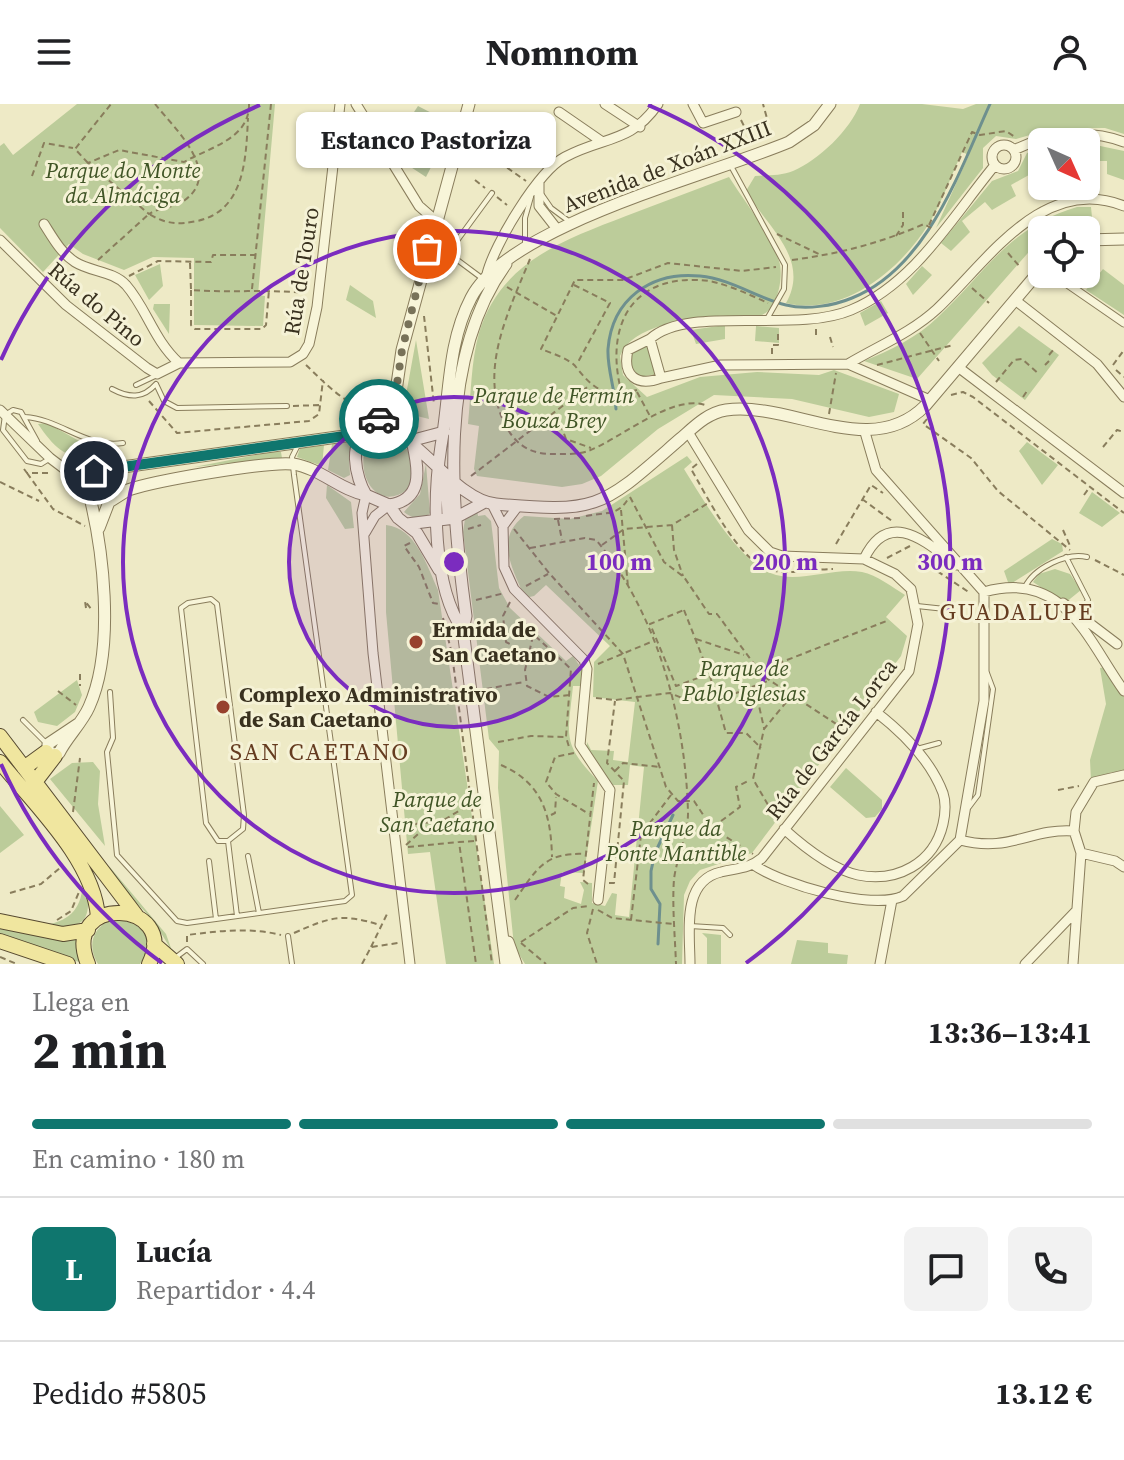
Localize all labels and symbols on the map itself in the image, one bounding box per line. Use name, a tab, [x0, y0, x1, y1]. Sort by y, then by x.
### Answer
street label: Avenida de Xoán XXIII	[559, 112, 775, 220]
callout: Estanco Pastoriza	[297, 113, 557, 169]
north arrow	[1028, 128, 1100, 200]
park label: Parque do Monte da Almáciga	[45, 155, 200, 210]
street label: Rúa de Touro	[276, 205, 326, 337]
pin	[393, 215, 461, 283]
street label: Rúa do Pino	[42, 255, 152, 353]
courier	[339, 379, 419, 459]
park label: Parque de Fermín Bouza Brey	[473, 380, 635, 435]
pin	[60, 437, 128, 505]
text: 100 m	[586, 545, 652, 578]
text: 200 m	[752, 545, 818, 578]
text: 300 m	[917, 545, 983, 578]
centre of rings	[440, 548, 468, 576]
district label: GUADALUPE	[940, 595, 1094, 628]
place label: Ermida de San Caetano	[432, 614, 556, 669]
marker: Ermida de San Caetano	[407, 633, 425, 651]
street label: Rúa de García Lorca	[759, 651, 904, 826]
park label: Parque de Pablo Iglesias	[681, 653, 806, 708]
place label: Complexo Administrativo de San Caetano	[239, 679, 498, 734]
marker: Complexo Administrativo de San Caetano	[214, 698, 232, 716]
district label: SAN CAETANO	[230, 735, 410, 768]
park label: Parque de San Caetano	[379, 784, 495, 839]
park label: Parque da Ponte Mantible	[605, 813, 746, 868]

